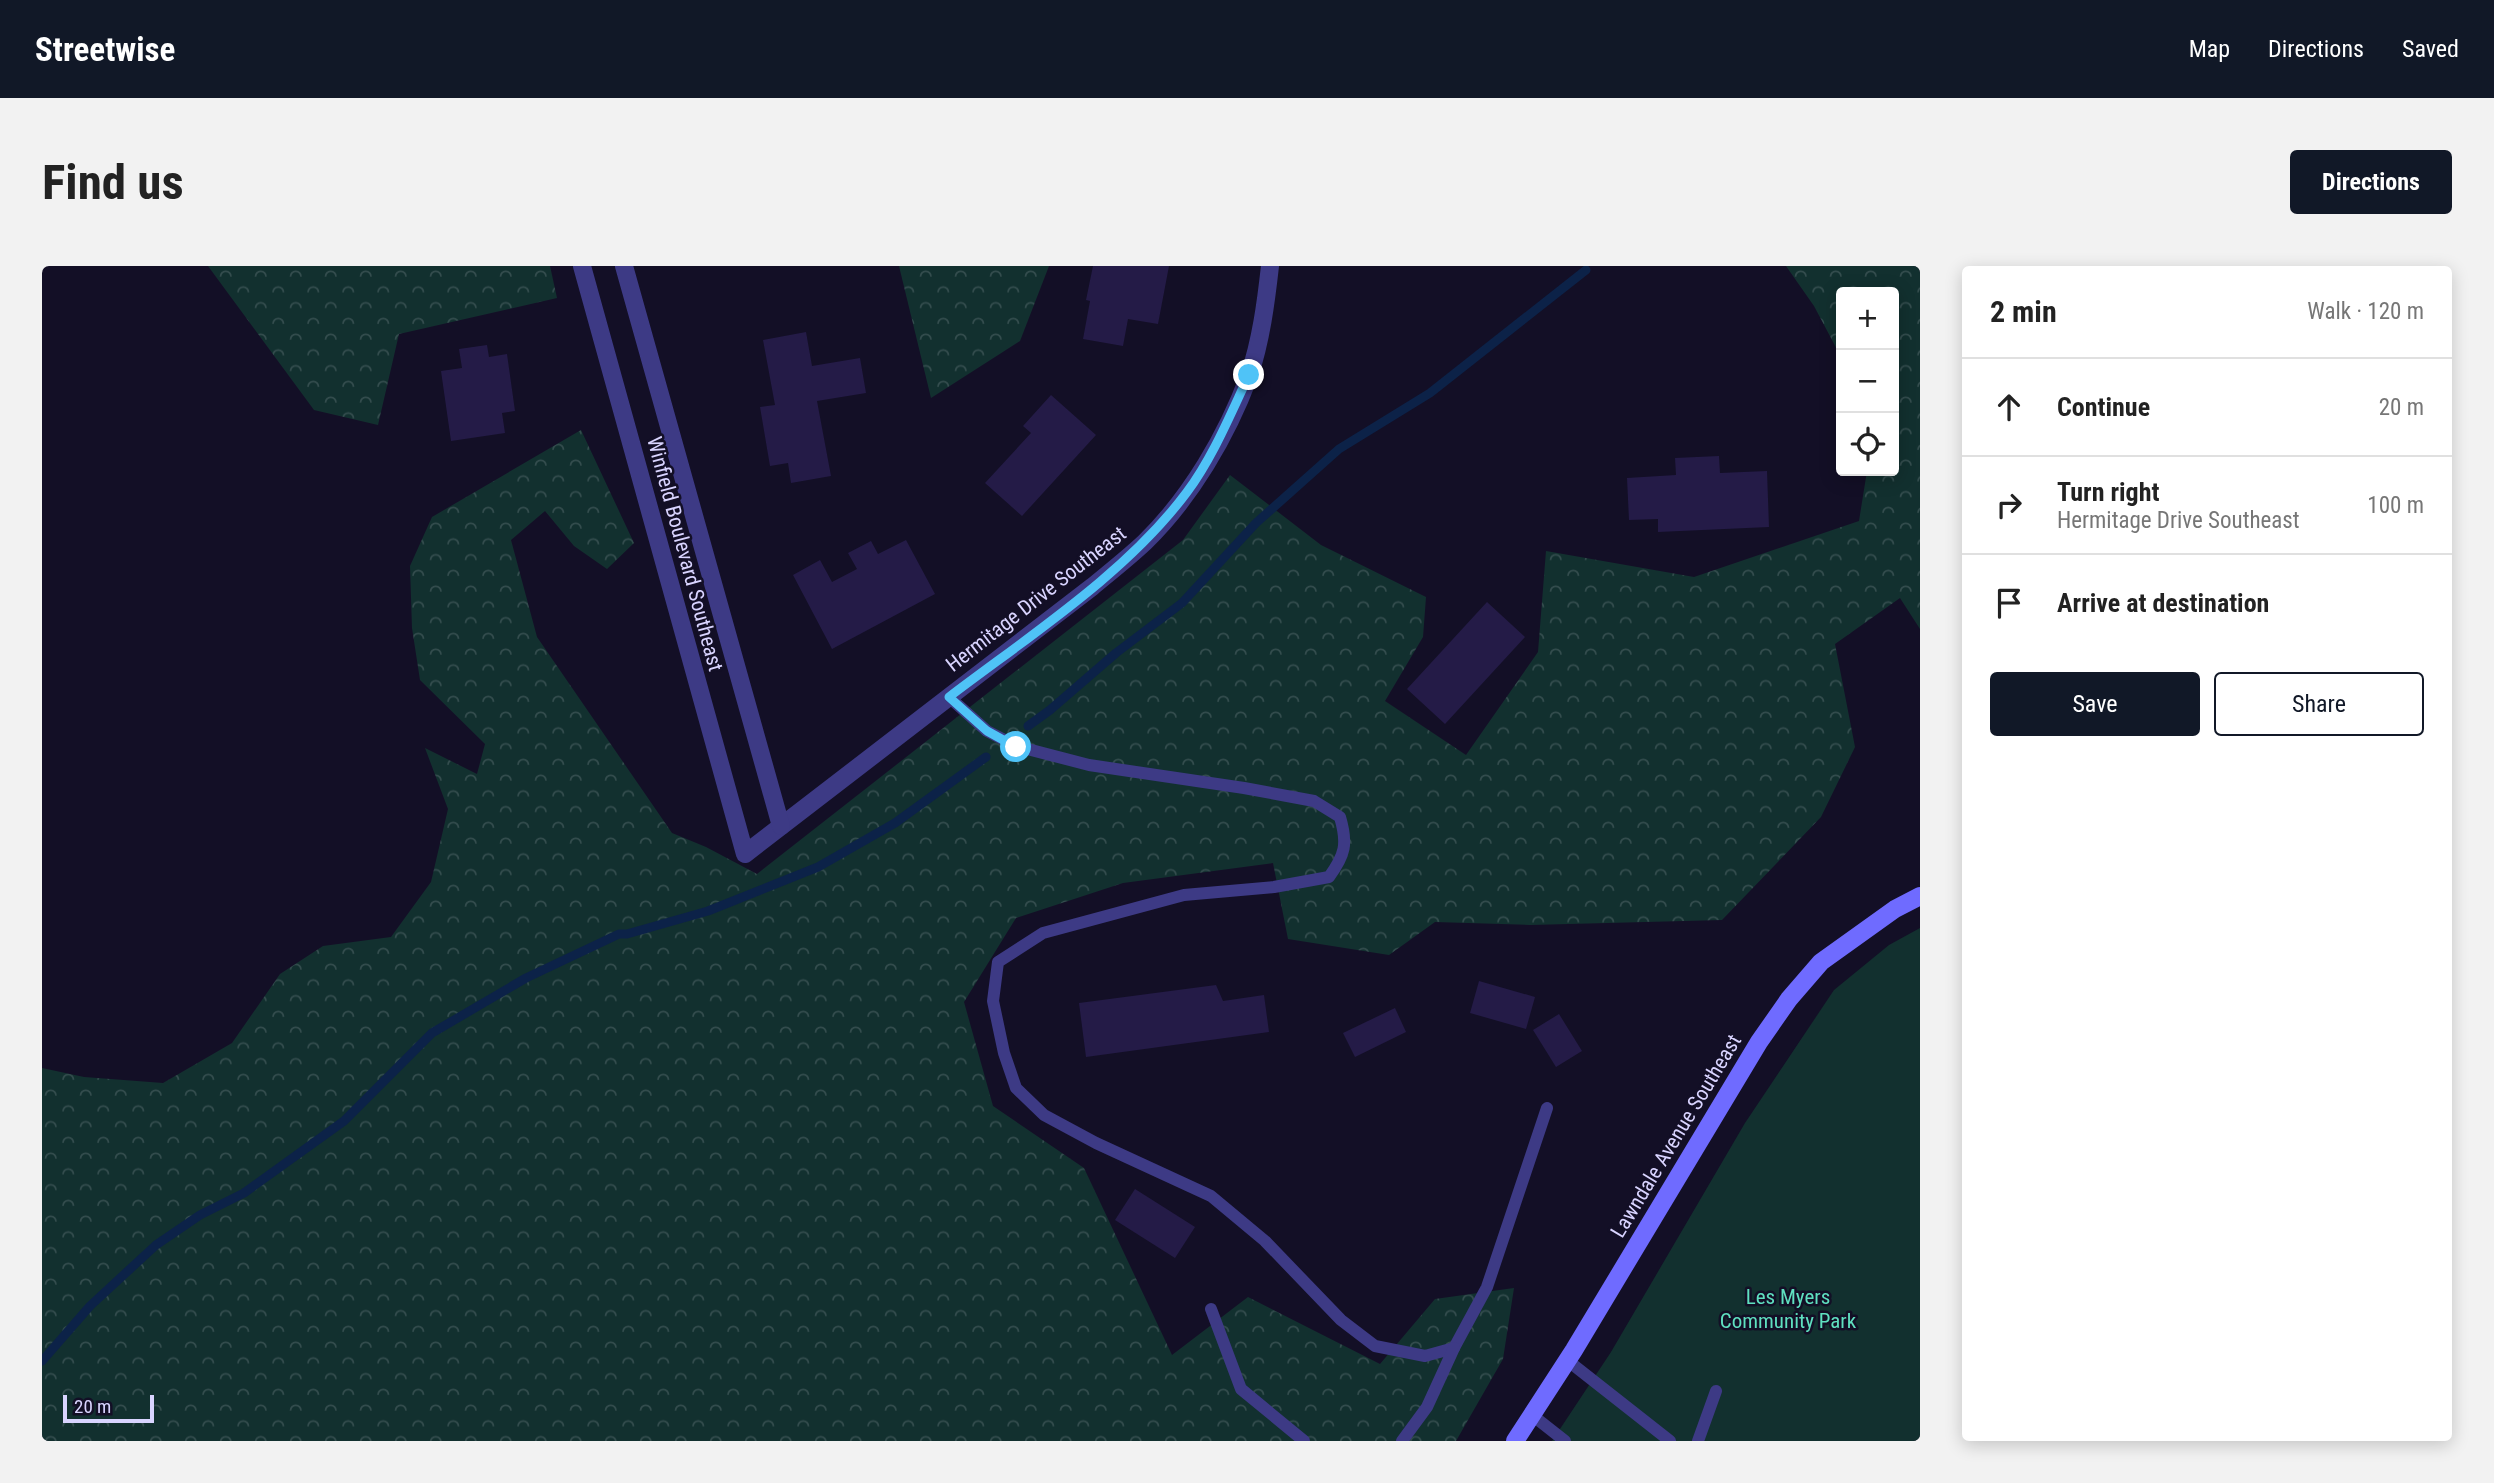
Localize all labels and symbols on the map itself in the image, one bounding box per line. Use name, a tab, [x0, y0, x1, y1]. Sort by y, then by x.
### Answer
route end	[1233, 359, 1264, 390]
street label: Winfield Boulevard Southeast	[642, 434, 728, 674]
street label: Hermitage Drive Southeast	[941, 521, 1131, 677]
route start	[1000, 731, 1031, 762]
street label: Lawndale Avenue Southeast	[1606, 1030, 1746, 1242]
park label: Les Myers Community Park	[1720, 1285, 1857, 1333]
scale bar	[63, 1392, 154, 1424]

